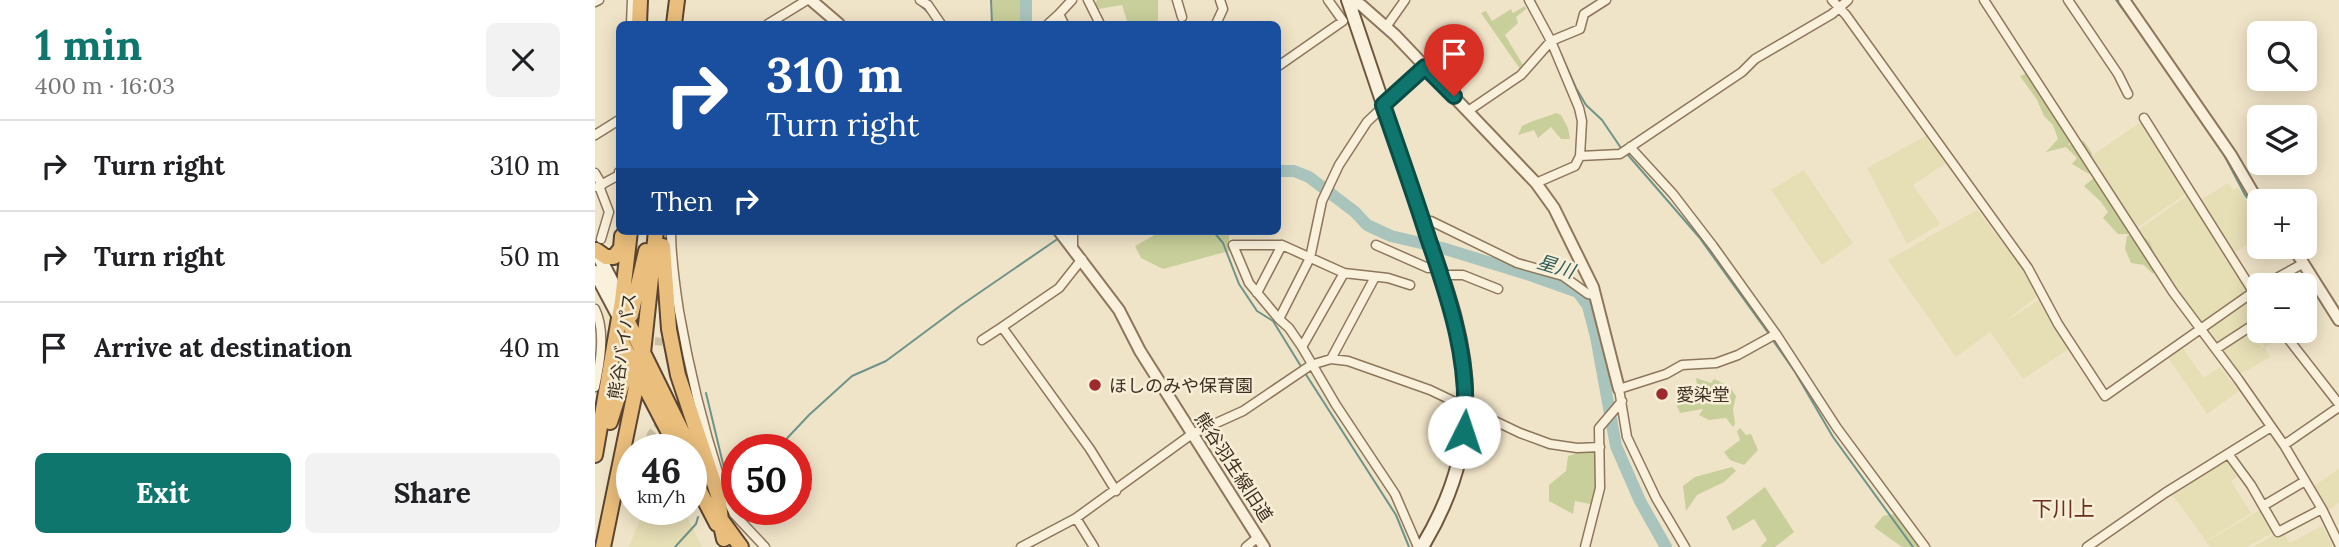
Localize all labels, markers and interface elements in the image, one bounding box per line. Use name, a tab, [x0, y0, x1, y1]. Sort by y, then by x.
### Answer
text: 1 min	[35, 18, 142, 72]
map controls	[2247, 21, 2317, 343]
button: search	[2247, 21, 2317, 91]
button: close	[486, 23, 560, 97]
pin	[1424, 24, 1484, 96]
icon: arrive	[1435, 35, 1473, 73]
text: 310 m	[766, 43, 902, 105]
icon: right	[651, 49, 742, 140]
text: 400 m · 16:03	[35, 71, 175, 100]
text: Turn right	[766, 104, 919, 145]
button: layers	[2247, 105, 2317, 175]
icon: right	[35, 147, 73, 185]
text: Turn right	[94, 149, 225, 182]
text: 310 m	[490, 149, 560, 182]
icon: right	[727, 182, 765, 220]
text: Then	[651, 185, 713, 218]
button: +	[2247, 189, 2317, 259]
icon: right	[35, 238, 73, 276]
text: Turn right	[94, 240, 225, 273]
text: 50 m	[500, 240, 560, 273]
water label: 星川	[1534, 249, 1580, 284]
button: −	[2247, 273, 2317, 343]
street label: 熊谷バイパス	[603, 291, 641, 401]
icon: arrive	[35, 329, 73, 367]
text: Arrive at destination	[94, 331, 352, 364]
text: 40 m	[500, 331, 560, 364]
place label: ほしのみや保育園	[1109, 374, 1253, 397]
marker: ほしのみや保育園	[1087, 377, 1103, 393]
place label: 愛染堂	[1676, 383, 1730, 406]
marker: 愛染堂	[1654, 386, 1670, 402]
position arrow	[1427, 395, 1501, 469]
street label: 熊谷羽生線旧道	[1190, 408, 1278, 526]
speed limit sign: 50	[721, 434, 812, 525]
text: 46	[642, 448, 681, 493]
button: Exit	[35, 453, 291, 533]
button: Share	[305, 453, 560, 533]
text: km/h	[637, 485, 686, 508]
district label: 下川上	[2032, 495, 2095, 522]

